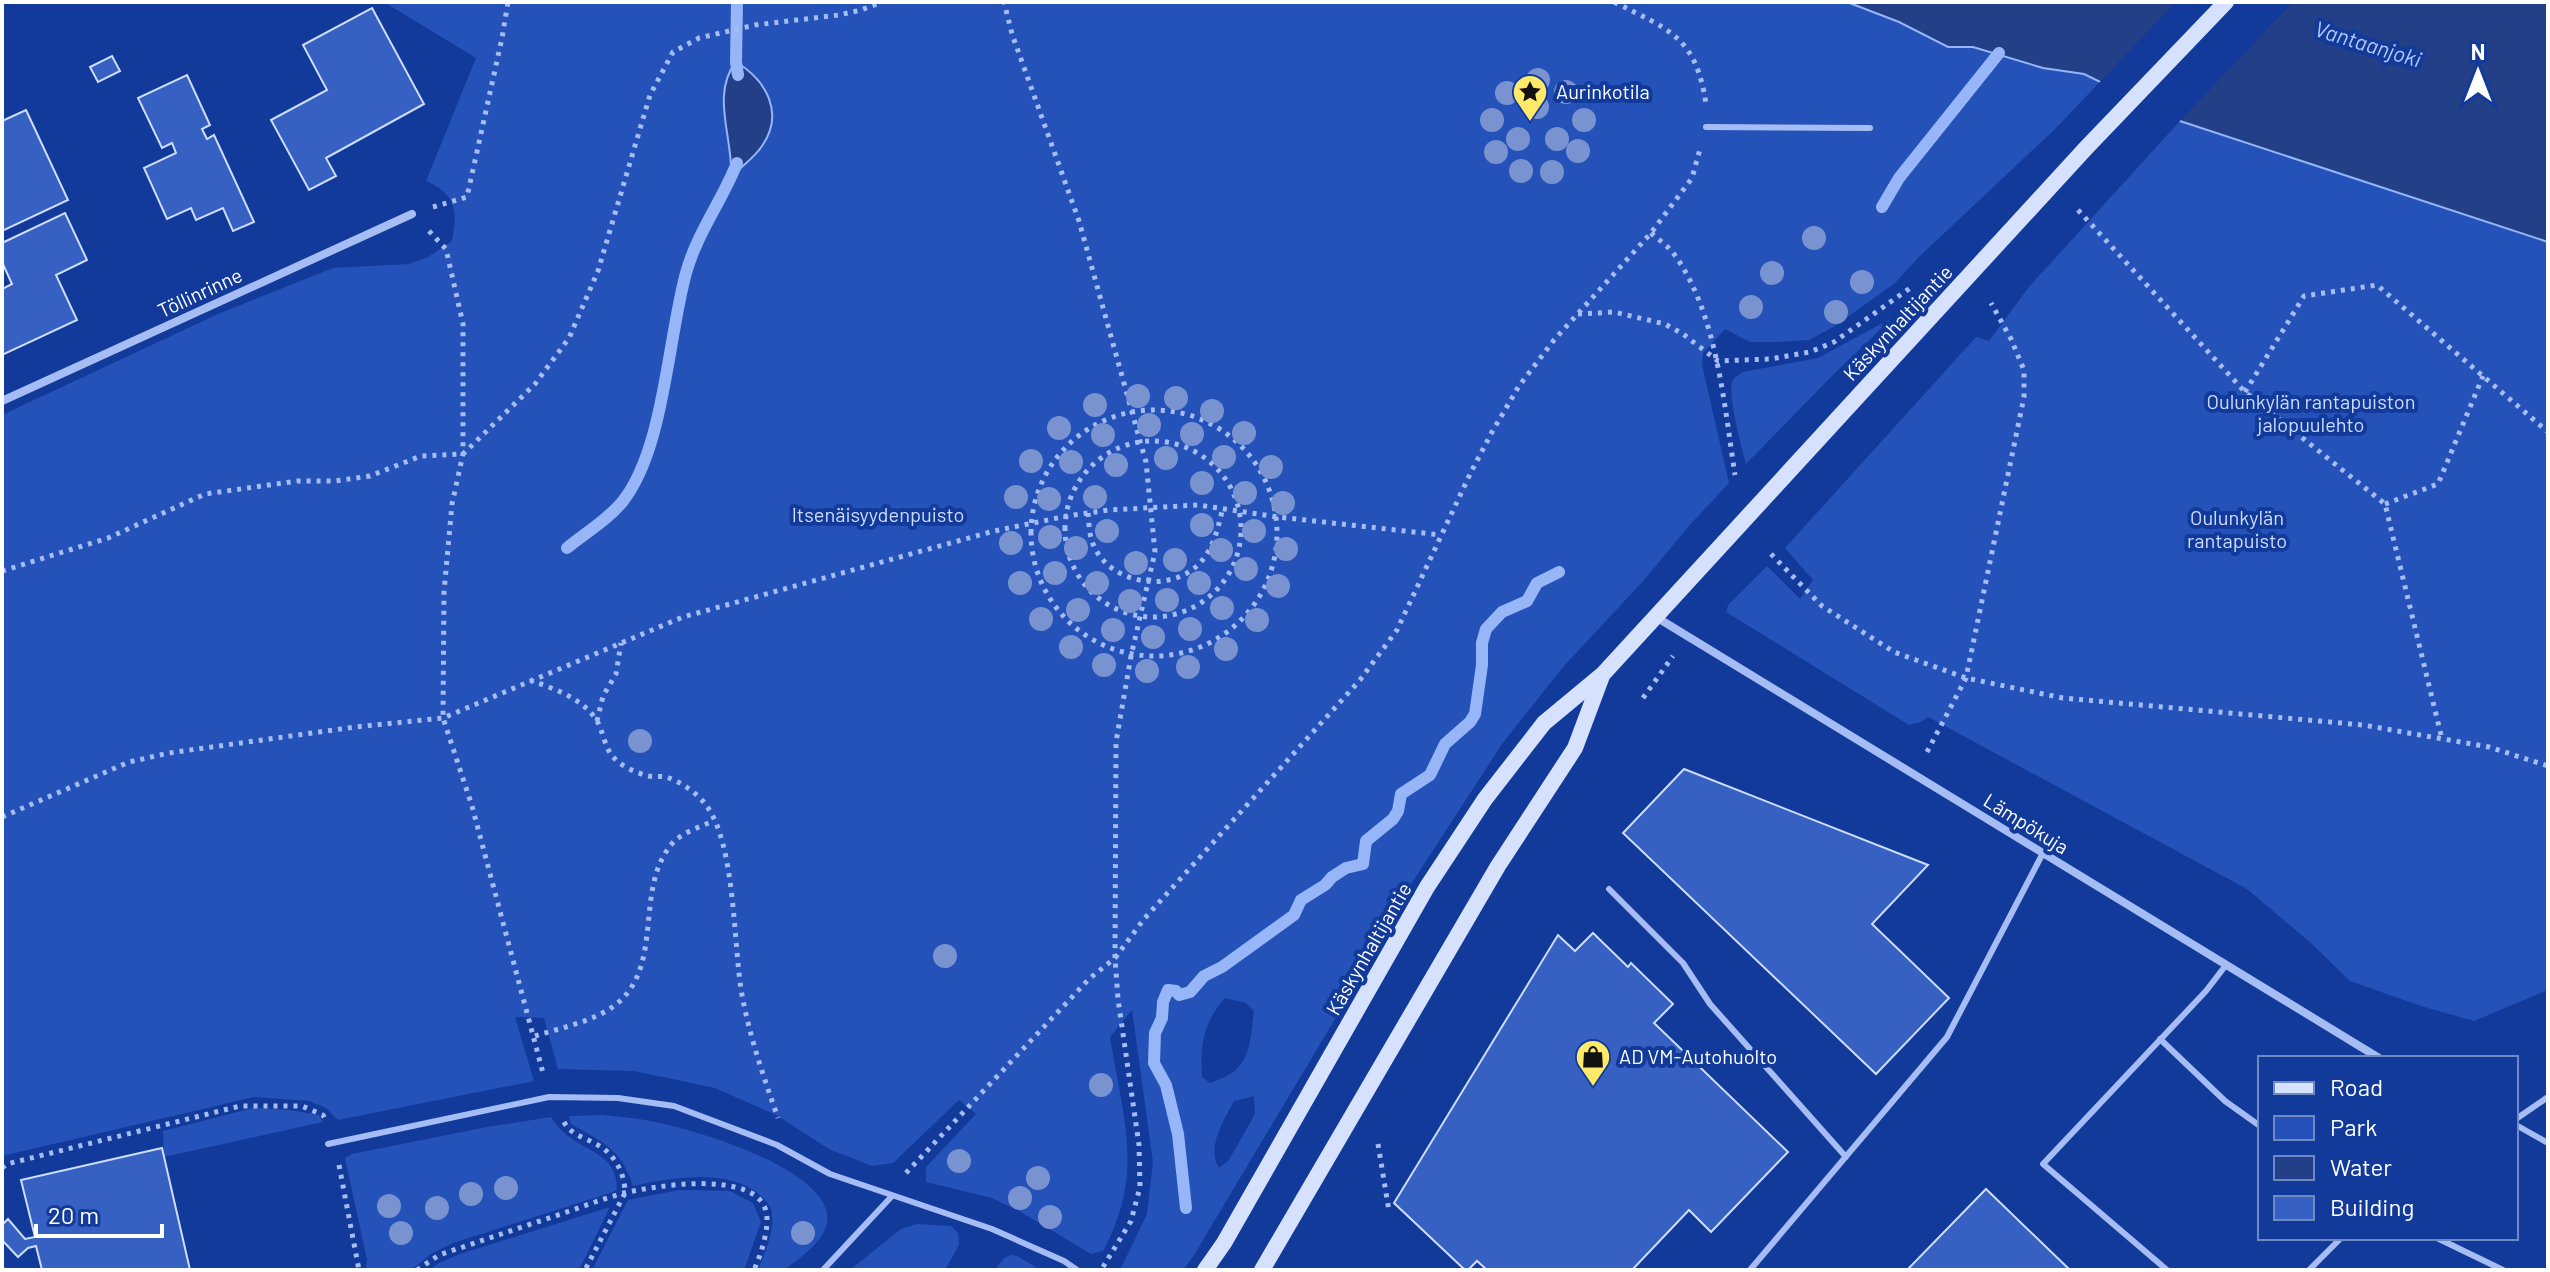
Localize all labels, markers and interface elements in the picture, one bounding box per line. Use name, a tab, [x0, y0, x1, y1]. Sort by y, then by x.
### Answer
water label: Vantaanjoki	[2312, 14, 2425, 72]
north arrow	[2438, 32, 2518, 112]
text: N	[2471, 38, 2485, 64]
place icon: Aurinkotila	[1511, 73, 1549, 123]
place label: Aurinkotila	[1556, 79, 1650, 103]
street label: Käskynhaltijantie	[1838, 260, 1957, 385]
street label: Töllinrinne	[154, 262, 246, 322]
park label: Oulunkylän rantapuiston jalopuulehto	[2207, 389, 2415, 436]
park label: Itsenäisyydenpuisto	[792, 502, 964, 526]
park label: Oulunkylän rantapuisto	[2187, 505, 2287, 552]
street label: Lämpökuja	[1980, 788, 2073, 859]
street label: Käskynhaltijantie	[1320, 878, 1416, 1019]
shop icon: AD VM-Autohuolto	[1574, 1038, 1612, 1088]
place label: AD VM-Autohuolto	[1619, 1044, 1777, 1068]
legend	[2258, 1056, 2518, 1240]
text: Road	[2330, 1072, 2383, 1101]
text: Park	[2330, 1112, 2377, 1141]
text: Water	[2330, 1152, 2392, 1181]
scale bar	[36, 1188, 162, 1238]
text: Building	[2330, 1192, 2414, 1221]
text: 20 m	[48, 1200, 99, 1229]

